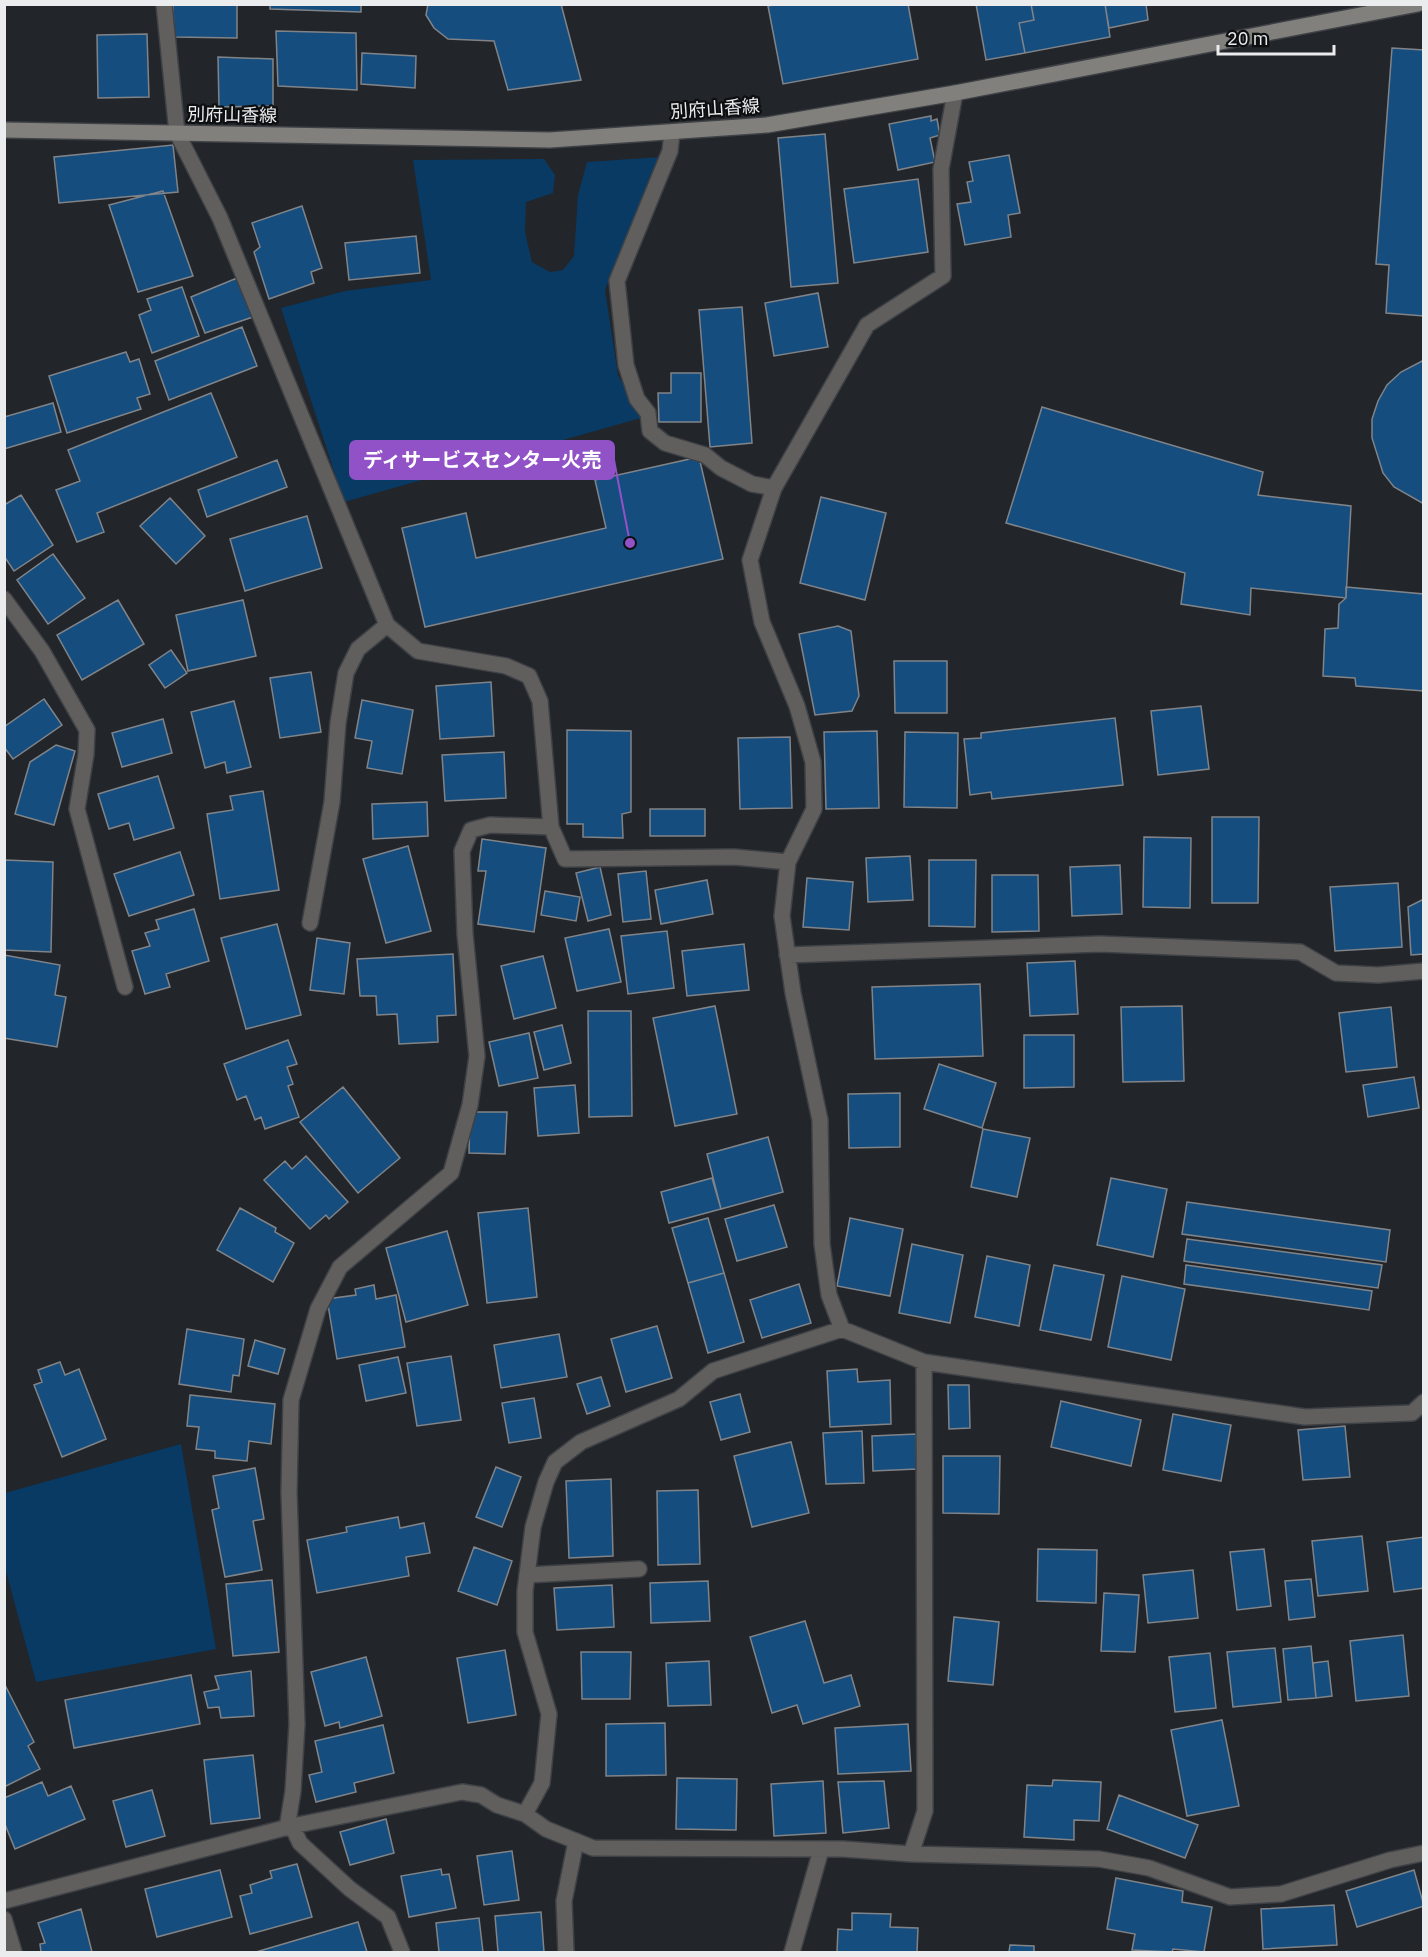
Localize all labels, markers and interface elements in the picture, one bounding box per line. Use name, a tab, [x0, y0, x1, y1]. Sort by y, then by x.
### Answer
scale bar	[1218, 18, 1334, 56]
text: 20 m	[1227, 27, 1269, 50]
street label: 別府山香線	[669, 94, 761, 123]
street label: 別府山香線	[187, 102, 277, 127]
callout: ディサービスセンター火売	[350, 441, 614, 479]
text: ディサービスセンター火売	[363, 446, 601, 473]

